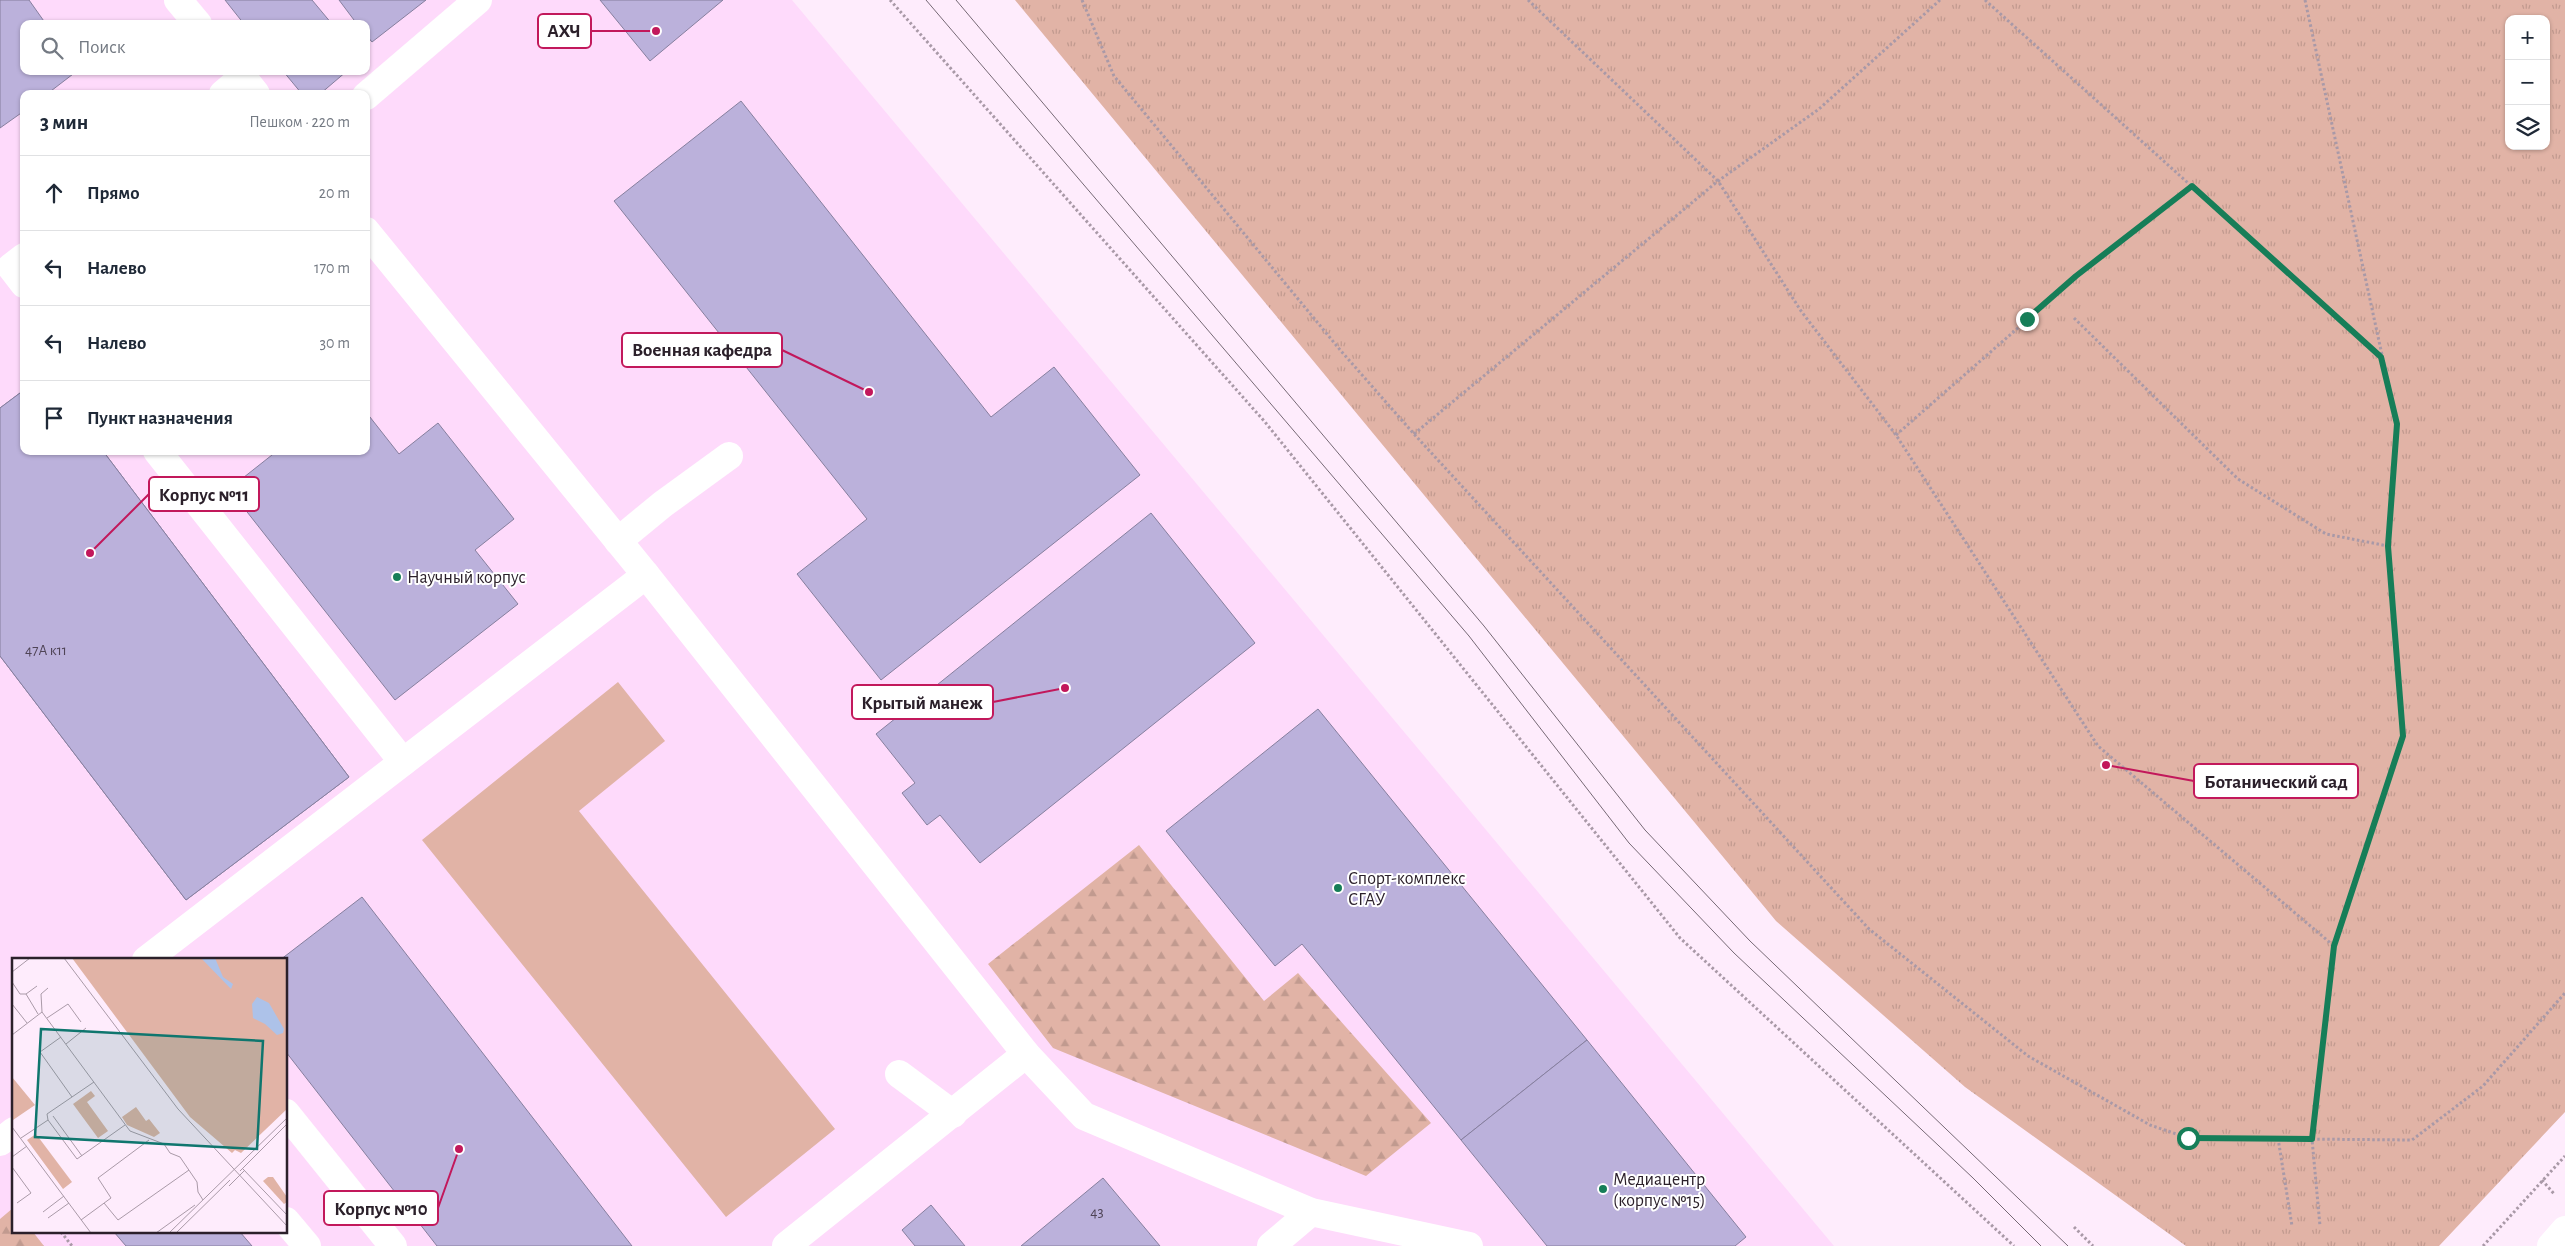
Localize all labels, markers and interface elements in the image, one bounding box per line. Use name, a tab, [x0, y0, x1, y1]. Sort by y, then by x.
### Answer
callout: АХЧ	[538, 14, 591, 48]
map controls	[2505, 15, 2550, 150]
button: +	[2505, 15, 2550, 60]
search box	[20, 20, 370, 75]
text: АХЧ	[547, 22, 581, 41]
icon: search	[38, 34, 66, 62]
text: Поиск	[78, 38, 125, 57]
button: −	[2505, 60, 2550, 105]
button: layers	[2505, 105, 2550, 150]
text: 3 мин	[40, 112, 88, 133]
text: Пешком · 220 m	[249, 114, 350, 130]
icon: ahead	[40, 179, 68, 207]
text: Прямо	[87, 184, 140, 203]
text: 20 m	[319, 185, 350, 201]
icon: left	[40, 254, 68, 282]
text: Налево	[87, 259, 146, 278]
text: 170 m	[314, 260, 350, 276]
route end	[2016, 308, 2039, 331]
icon: left	[40, 329, 68, 357]
callout: Военная кафедра	[622, 333, 782, 367]
text: Налево	[87, 334, 146, 353]
text: 30 m	[320, 335, 350, 351]
text: Военная кафедра	[632, 341, 772, 360]
icon: arrive	[40, 404, 68, 432]
text: Пункт назначения	[87, 409, 233, 428]
callout: Корпус №11	[149, 477, 259, 511]
text: Корпус №11	[159, 486, 249, 505]
place label: Научный корпус	[407, 569, 526, 587]
marker: Научный корпус	[391, 571, 403, 583]
house number: 47А к11	[25, 643, 67, 658]
callout: Крытый манеж	[852, 685, 993, 719]
text: Крытый манеж	[861, 694, 983, 713]
callout: Ботанический сад	[2194, 764, 2358, 798]
text: Ботанический сад	[2204, 773, 2348, 792]
place label: Спорт-комплекс СГАУ	[1348, 870, 1466, 909]
marker: Спорт-комплекс СГАУ	[1332, 882, 1344, 894]
inset map	[12, 958, 288, 1234]
route start	[2177, 1127, 2200, 1150]
place label: Медиацентр (корпус №15)	[1613, 1171, 1706, 1210]
marker: Медиацентр (корпус №15)	[1597, 1183, 1609, 1195]
callout: Корпус №10	[324, 1191, 438, 1225]
text: Корпус №10	[334, 1200, 428, 1219]
house number: 43	[1090, 1205, 1104, 1220]

